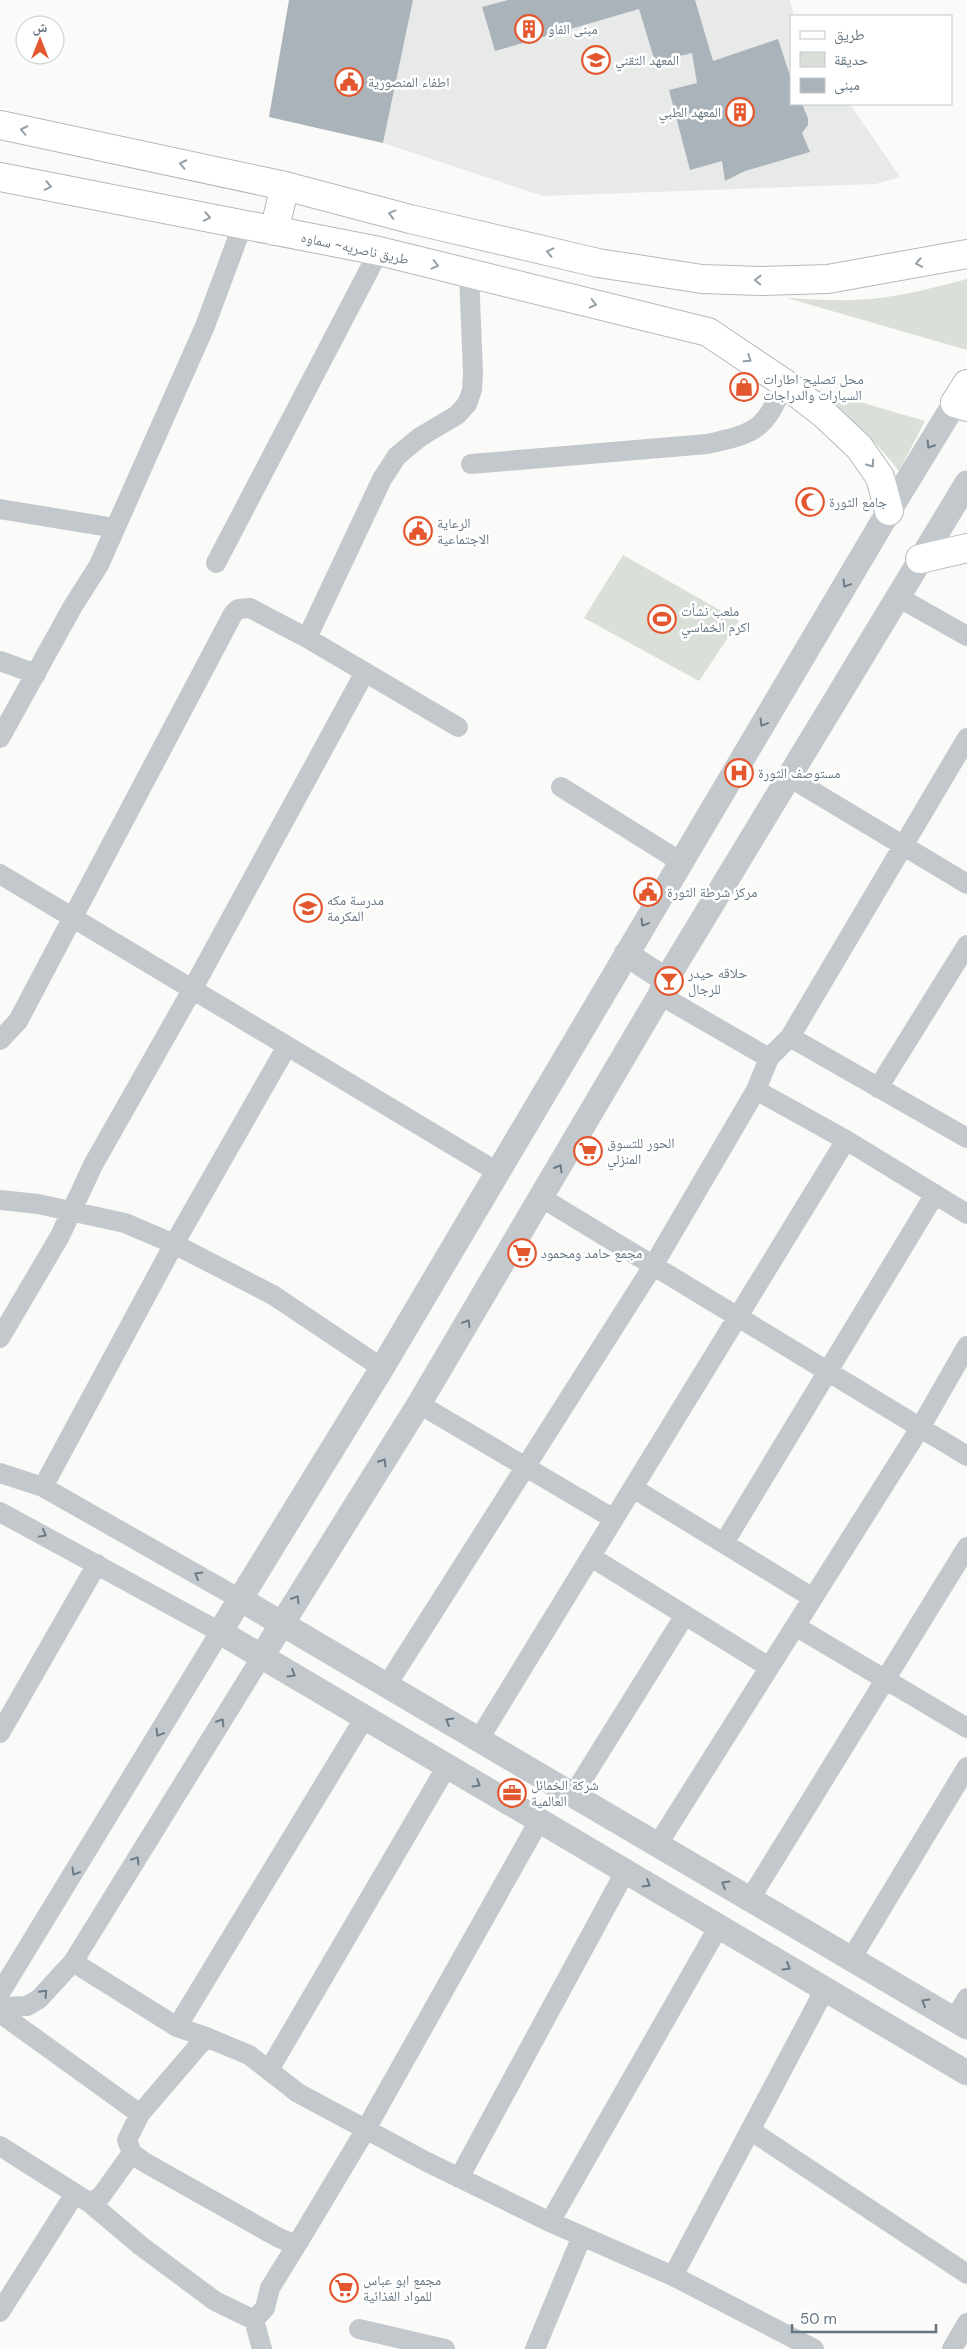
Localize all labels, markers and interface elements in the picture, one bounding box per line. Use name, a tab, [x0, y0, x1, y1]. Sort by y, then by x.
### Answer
building icon: مبنى الفاو	[514, 14, 544, 44]
north arrow	[15, 15, 65, 65]
legend	[790, 15, 952, 105]
text: ش	[33, 18, 48, 36]
place label: مبنى الفاو	[548, 20, 598, 38]
text: طريق	[834, 25, 865, 45]
school or university icon: المعهد التقني	[581, 45, 611, 75]
text: حديقة	[834, 50, 869, 70]
place label: المعهد التقني	[615, 51, 679, 72]
public building icon: اطفاء المنصورية	[334, 67, 364, 97]
place label: اطفاء المنصورية	[368, 73, 450, 91]
text: مبنى	[834, 75, 860, 95]
building icon: المعهد الطبي	[725, 97, 755, 127]
place label: المعهد الطبي	[659, 103, 721, 124]
one-way arrow	[20, 125, 29, 136]
one-way arrow	[179, 159, 188, 170]
one-way arrow	[43, 180, 52, 191]
one-way arrow	[389, 210, 397, 220]
one-way arrow	[203, 211, 212, 222]
street label: طريق ناصريه~ سماوه	[299, 228, 411, 269]
one-way arrow	[546, 247, 555, 258]
one-way arrow	[915, 258, 924, 268]
one-way arrow	[430, 259, 439, 270]
one-way arrow	[754, 275, 762, 286]
one-way arrow	[588, 298, 596, 308]
one-way arrow	[742, 353, 752, 362]
place label: محل تصليح اطارات السيارات والدراجات	[763, 370, 864, 404]
shop icon: محل تصليح اطارات السيارات والدراجات	[729, 372, 759, 402]
one-way arrow	[926, 439, 936, 448]
one-way arrow	[865, 458, 874, 468]
mosque icon: جامع الثورة	[795, 487, 825, 517]
place label: جامع الثورة	[829, 493, 887, 512]
place label: الرعاية الاجتماعية	[437, 514, 489, 548]
public building icon: الرعاية الاجتماعية	[403, 516, 433, 546]
one-way arrow	[842, 578, 852, 587]
place label: ملعب نشأت اكرم الخماسي	[681, 602, 750, 639]
sports icon: ملعب نشأت اكرم الخماسي	[647, 604, 677, 634]
one-way arrow	[759, 718, 769, 727]
hospital icon: مستوصف الثورة	[724, 758, 754, 788]
place label: مستوصف الثورة	[758, 764, 840, 782]
public building icon: مركز شرطة الثورة	[633, 877, 663, 907]
place label: مركز شرطة الثورة	[667, 883, 757, 901]
place label: مدرسة مكه المكرمة	[327, 891, 384, 925]
school or university icon: مدرسة مكه المكرمة	[293, 893, 323, 923]
one-way arrow	[641, 918, 651, 927]
place label: حلاقه حيدر للرجال	[687, 964, 747, 998]
bar icon: حلاقه حيدر للرجال	[654, 966, 684, 996]
place label: الحور للتسوق المنزلي	[607, 1134, 675, 1171]
supermarket icon: الحور للتسوق المنزلي	[573, 1136, 603, 1166]
one-way arrow	[552, 1165, 562, 1174]
supermarket icon: مجمع حامد ومحمود	[507, 1238, 537, 1268]
place label: مجمع حامد ومحمود	[541, 1244, 642, 1263]
one-way arrow	[461, 1319, 471, 1328]
one-way arrow	[376, 1458, 386, 1467]
one-way arrow	[38, 1528, 47, 1538]
one-way arrow	[194, 1571, 203, 1581]
one-way arrow	[290, 1596, 300, 1605]
one-way arrow	[287, 1668, 296, 1678]
one-way arrow	[215, 1718, 225, 1727]
one-way arrow	[446, 1718, 455, 1728]
one-way arrow	[155, 1728, 165, 1737]
place label: شركة الخمائل العالمية	[531, 1776, 599, 1810]
one-way arrow	[472, 1778, 481, 1788]
office icon: شركة الخمائل العالمية	[497, 1778, 527, 1808]
one-way arrow	[130, 1856, 139, 1865]
one-way arrow	[71, 1867, 81, 1876]
one-way arrow	[642, 1878, 651, 1888]
one-way arrow	[721, 1881, 730, 1891]
one-way arrow	[782, 1960, 791, 1970]
one-way arrow	[38, 1990, 47, 1999]
one-way arrow	[922, 1999, 931, 2009]
place label: مجمع ابو عباس للمواد الغذائية	[363, 2271, 441, 2305]
supermarket icon: مجمع ابو عباس للمواد الغذائية	[329, 2273, 359, 2303]
scale bar	[792, 2302, 936, 2334]
text: 50 m	[800, 2309, 837, 2329]

